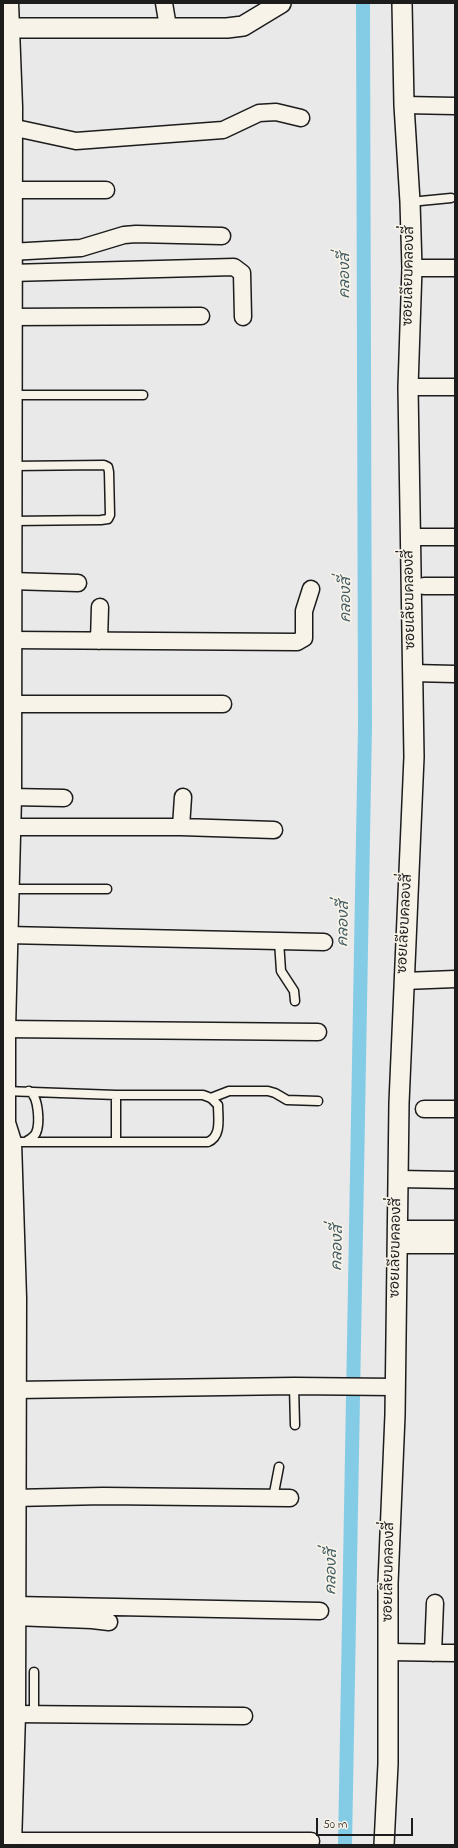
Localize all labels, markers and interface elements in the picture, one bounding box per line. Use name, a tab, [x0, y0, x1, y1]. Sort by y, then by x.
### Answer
street label: ซอยเลียบคลองสี่	[401, 226, 419, 326]
water label: คลองสี่	[338, 253, 356, 299]
street label: ซอยเลียบคลองสี่	[402, 550, 420, 650]
water label: คลองสี่	[339, 577, 357, 623]
street label: ซอยเลียบคลองสี่	[395, 874, 417, 974]
water label: คลองสี่	[336, 901, 354, 947]
street label: ซอยเลียบคลองสี่	[388, 1198, 406, 1298]
water label: คลองสี่	[330, 1225, 348, 1271]
street label: ซอยเลียบคลองสี่	[381, 1522, 399, 1622]
water label: คลองสี่	[324, 1549, 342, 1595]
scale bar	[318, 1810, 415, 1836]
text: 50 m	[323, 1816, 347, 1834]

